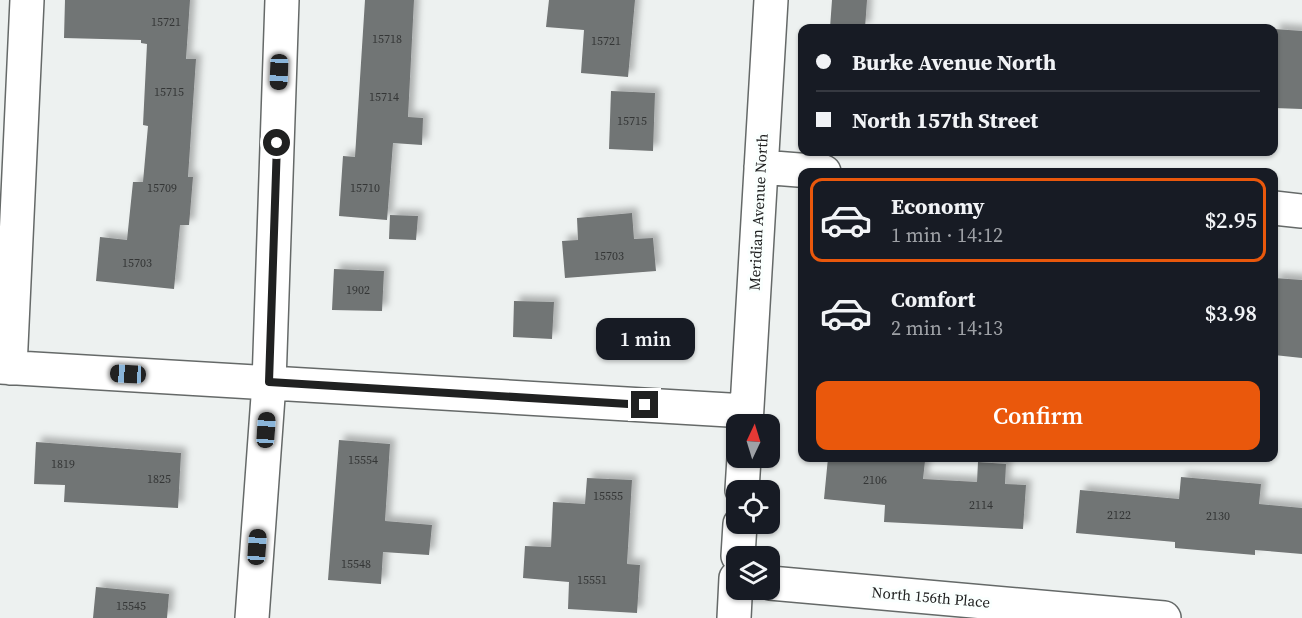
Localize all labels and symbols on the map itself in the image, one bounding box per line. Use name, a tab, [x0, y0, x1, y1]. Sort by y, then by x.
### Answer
house number: 15721	[151, 14, 181, 30]
house number: 15718	[372, 31, 402, 47]
house number: 15721	[591, 33, 621, 49]
car	[269, 54, 289, 90]
house number: 15715	[154, 84, 184, 100]
house number: 15714	[369, 89, 399, 105]
house number: 15715	[617, 113, 647, 129]
route start	[263, 129, 290, 156]
street label: Meridian Avenue North	[743, 133, 773, 291]
house number: 15709	[147, 180, 177, 196]
house number: 15710	[350, 180, 380, 196]
house number: 15703	[594, 248, 624, 264]
house number: 15703	[122, 255, 152, 271]
house number: 1902	[346, 282, 370, 298]
callout: 1 min	[596, 318, 694, 360]
car	[110, 364, 146, 384]
route end	[631, 391, 658, 418]
car	[256, 411, 276, 449]
north arrow	[726, 414, 780, 468]
house number: 15554	[348, 452, 378, 468]
house number: 1819	[51, 456, 75, 472]
house number: 1825	[147, 471, 171, 487]
house number: 2106	[863, 472, 887, 488]
house number: 15555	[593, 488, 623, 504]
house number: 2114	[969, 497, 993, 513]
house number: 2122	[1107, 507, 1131, 523]
house number: 2130	[1206, 508, 1230, 524]
car	[247, 528, 267, 566]
house number: 15548	[341, 556, 371, 572]
house number: 15551	[577, 572, 607, 588]
street label: North 156th Place	[871, 581, 991, 613]
house number: 15545	[116, 598, 146, 614]

